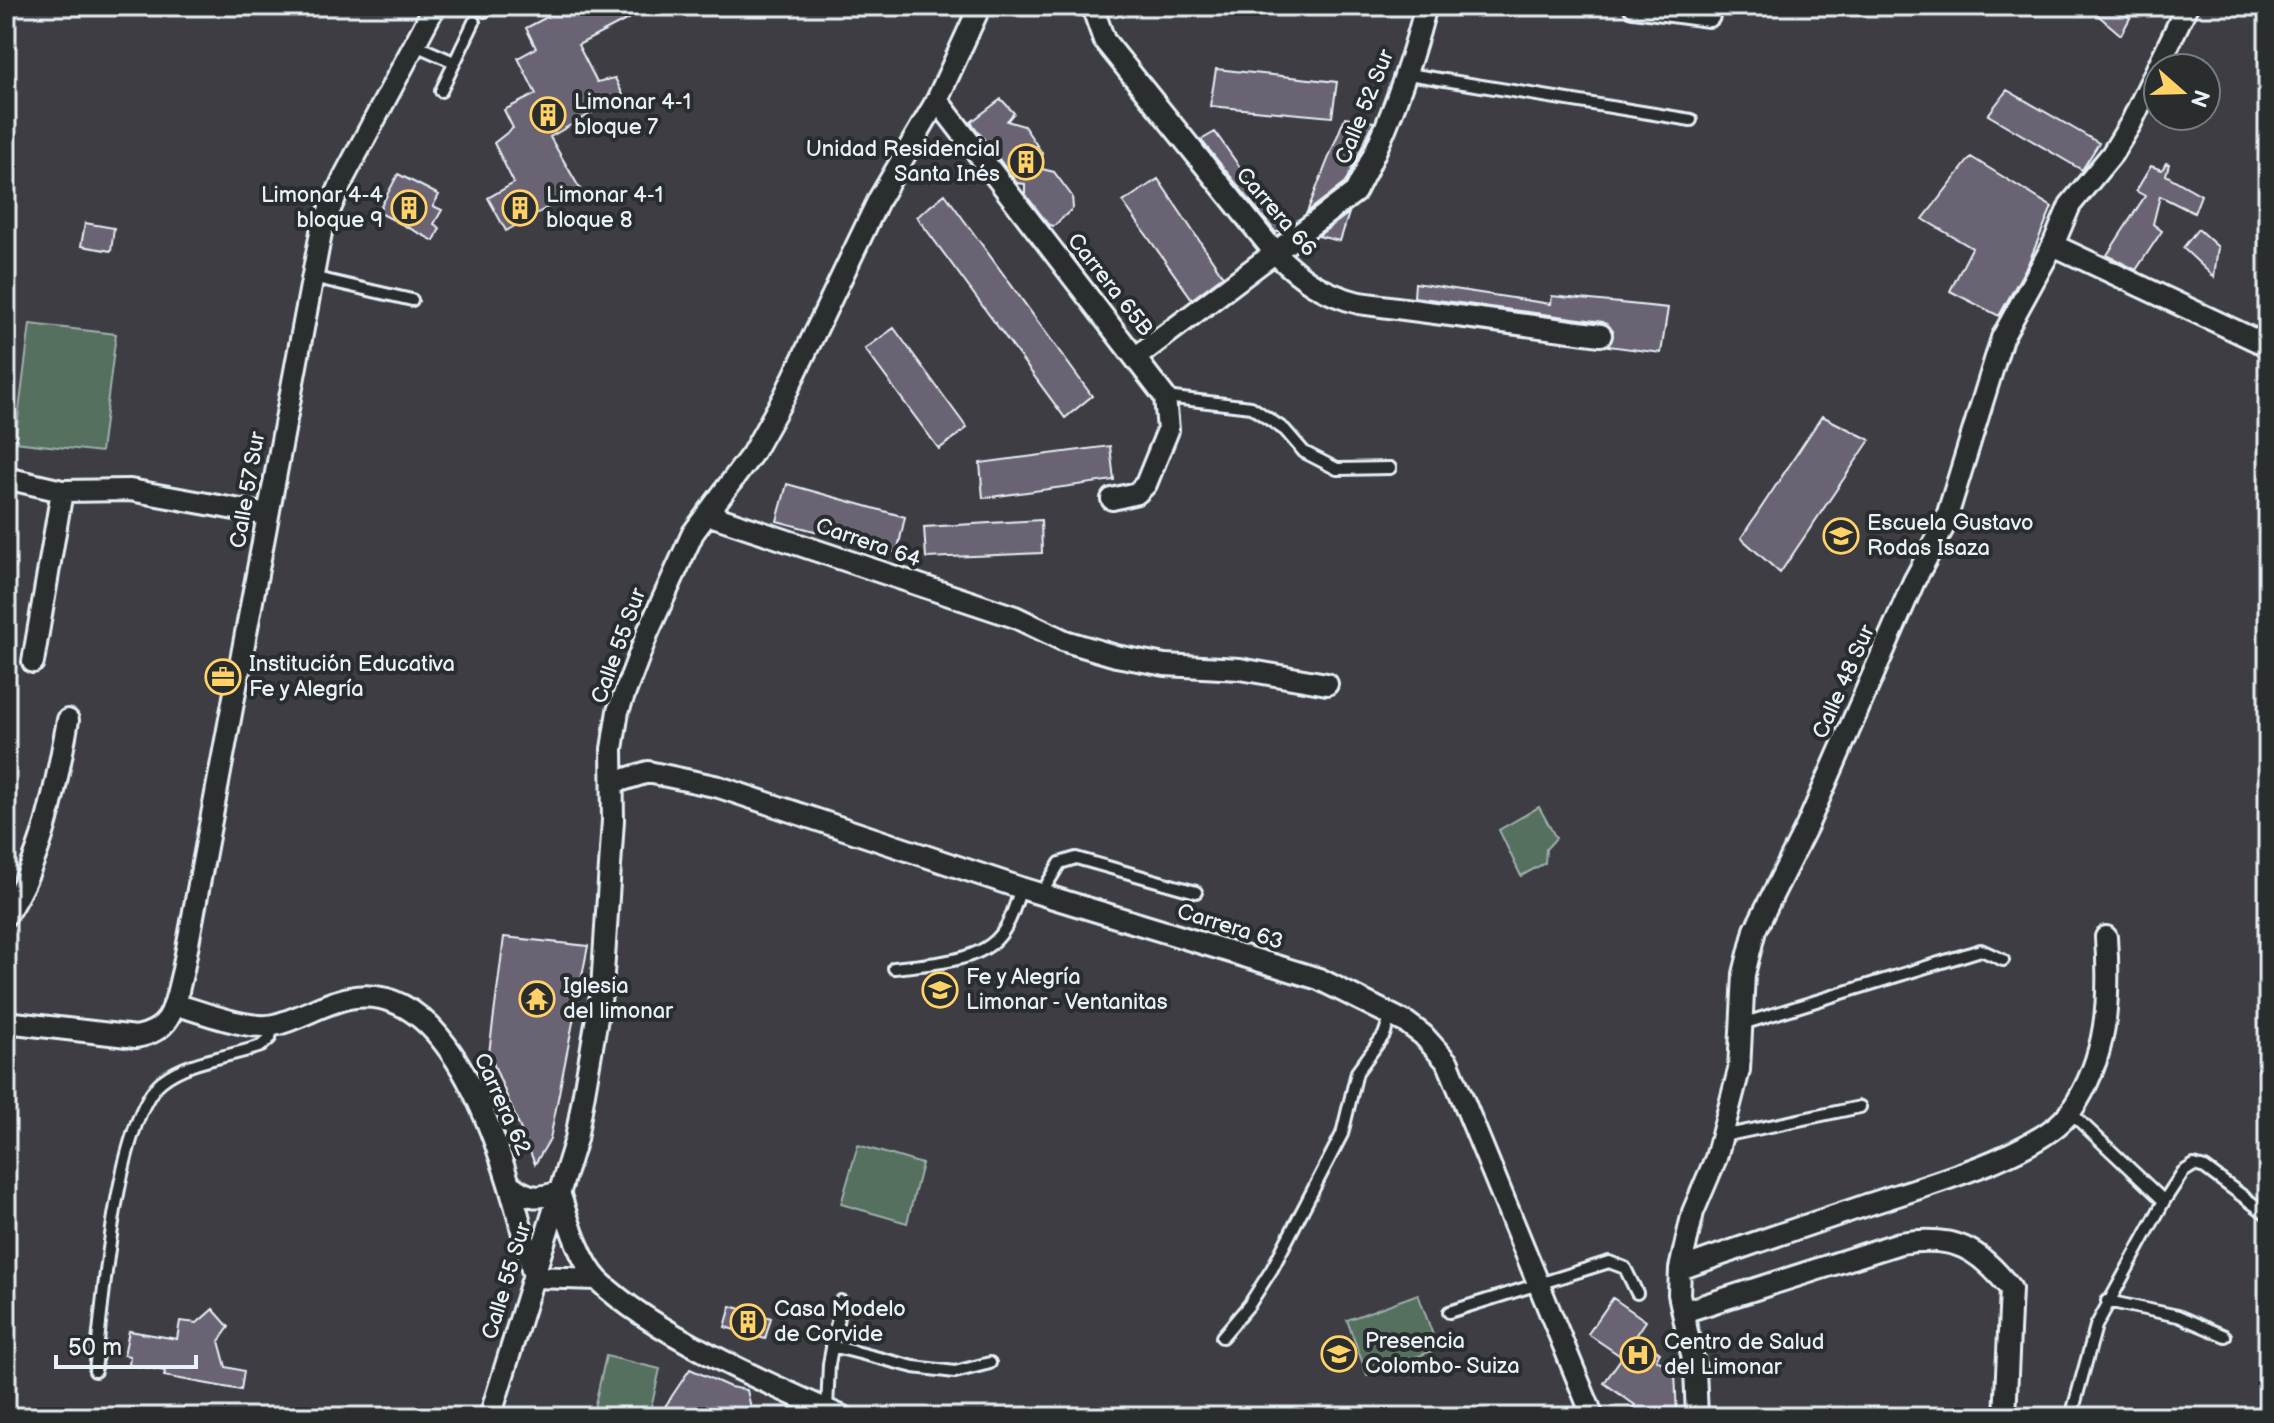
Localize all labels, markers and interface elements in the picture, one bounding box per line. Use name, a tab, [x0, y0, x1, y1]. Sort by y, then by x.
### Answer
street label: Calle 52 Sur	[1330, 45, 1401, 168]
north arrow	[2142, 52, 2222, 132]
text: N	[2184, 86, 2215, 111]
place label: Limonar 4-1 bloque 7	[574, 89, 691, 141]
building icon: Limonar 4-1 bloque 7	[529, 96, 567, 134]
place label: Unidad Residencial Santa Inés	[806, 136, 1000, 188]
building icon: Unidad Residencial Santa Inés	[1007, 143, 1045, 181]
street label: Carrera 66	[1230, 162, 1322, 262]
place label: Limonar 4-4 bloque 9	[261, 182, 384, 234]
place label: Limonar 4-1 bloque 8	[546, 182, 663, 234]
building icon: Limonar 4-4 bloque 9	[390, 189, 428, 227]
building icon: Limonar 4-1 bloque 8	[501, 189, 539, 227]
street label: Carrera 65B	[1061, 228, 1159, 342]
street label: Calle 57 Sur	[224, 429, 272, 550]
place label: Escuela Gustavo Rodas Isaza	[1867, 510, 2034, 562]
street label: Carrera 64	[812, 512, 925, 574]
school or university icon: Escuela Gustavo Rodas Isaza	[1822, 517, 1860, 555]
street label: Calle 55 Sur	[586, 584, 653, 707]
street label: Calle 48 Sur	[1807, 620, 1882, 743]
place label: Institución Educativa Fe y Alegría	[249, 651, 455, 703]
office icon: Institución Educativa Fe y Alegría	[204, 658, 242, 696]
street label: Carrera 63	[1174, 898, 1286, 956]
place label: Fe y Alegría Limonar - Ventanitas	[966, 964, 1168, 1016]
school or university icon: Fe y Alegría Limonar - Ventanitas	[921, 971, 959, 1009]
place label: Iglesia del limonar	[563, 973, 674, 1025]
temple icon: Iglesia del limonar	[518, 980, 556, 1018]
street label: Carrera 62	[468, 1049, 536, 1159]
street label: Calle 55 Sur	[476, 1218, 538, 1343]
place label: Casa Modelo de Corvide	[774, 1296, 906, 1348]
building icon: Casa Modelo de Corvide	[729, 1303, 767, 1341]
scale bar	[56, 1319, 196, 1369]
place label: Presencia Colombo- Suiza	[1365, 1328, 1520, 1380]
place label: Centro de Salud del Limonar	[1664, 1329, 1824, 1381]
text: 50 m	[68, 1333, 122, 1362]
school or university icon: Presencia Colombo- Suiza	[1320, 1335, 1358, 1373]
hospital icon: Centro de Salud del Limonar	[1619, 1336, 1657, 1374]

